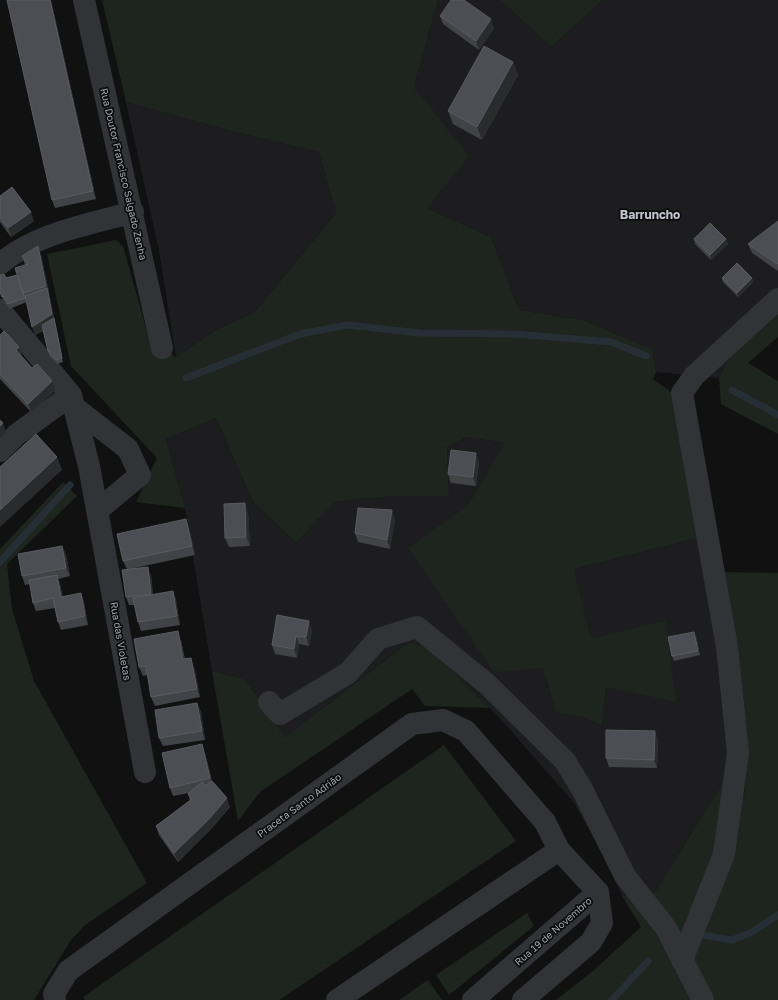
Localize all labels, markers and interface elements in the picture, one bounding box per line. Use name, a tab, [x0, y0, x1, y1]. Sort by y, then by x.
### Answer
street label: Rua Doutor Francisco Salgado Zenha	[98, 87, 150, 261]
district label: Barruncho	[620, 207, 680, 222]
street label: Rua das Violetas	[108, 601, 134, 681]
street label: Praceta Santo Adrião	[255, 770, 343, 840]
street label: Rua 19 de Novembro	[512, 894, 594, 968]

